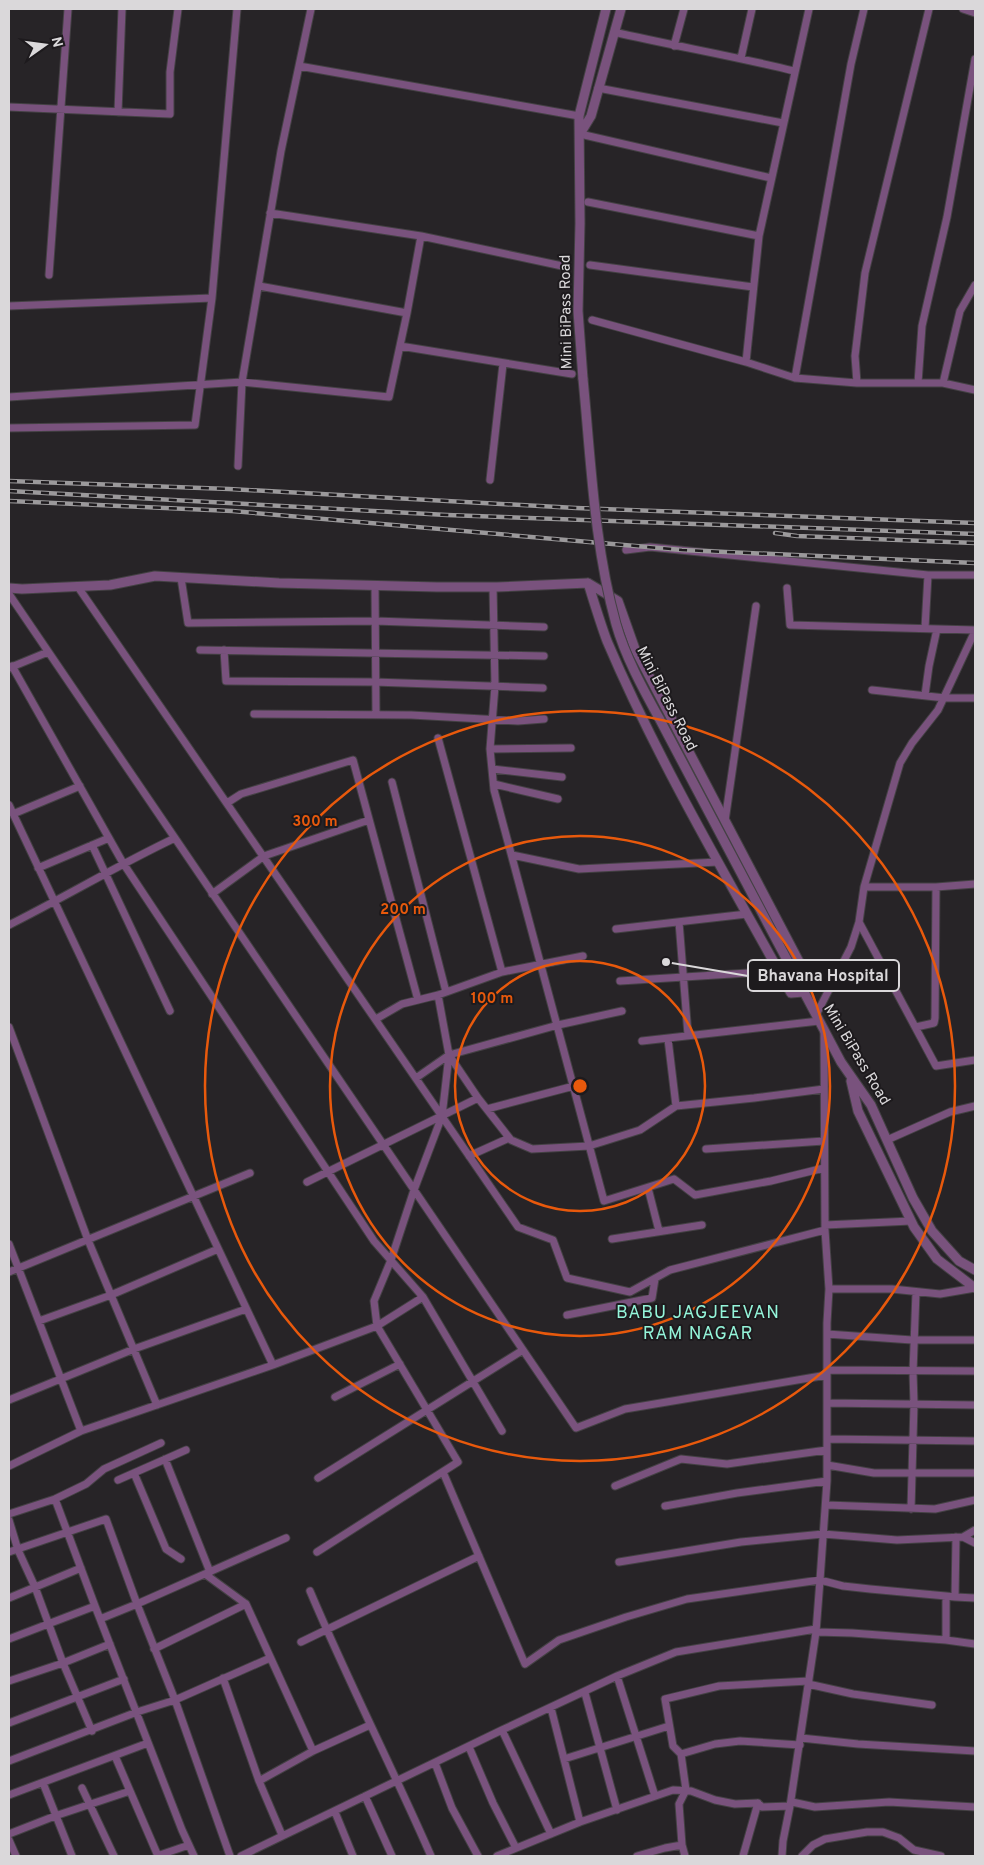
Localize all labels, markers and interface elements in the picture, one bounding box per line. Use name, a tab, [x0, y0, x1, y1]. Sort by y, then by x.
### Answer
north arrow	[20, 20, 70, 70]
text: N	[47, 35, 66, 49]
street label: Mini BiPass Road	[557, 255, 577, 369]
street label: Mini BiPass Road	[632, 644, 700, 754]
text: 300 m	[292, 813, 338, 832]
text: 200 m	[380, 901, 426, 920]
callout: Bhavana Hospital	[748, 960, 899, 991]
text: Bhavana Hospital	[757, 967, 889, 987]
text: 100 m	[471, 990, 513, 1009]
street label: Mini BiPass Road	[818, 1001, 894, 1109]
centre of rings	[571, 1077, 589, 1095]
district label: BABU JAGJEEVAN RAM NAGAR	[616, 1302, 780, 1346]

